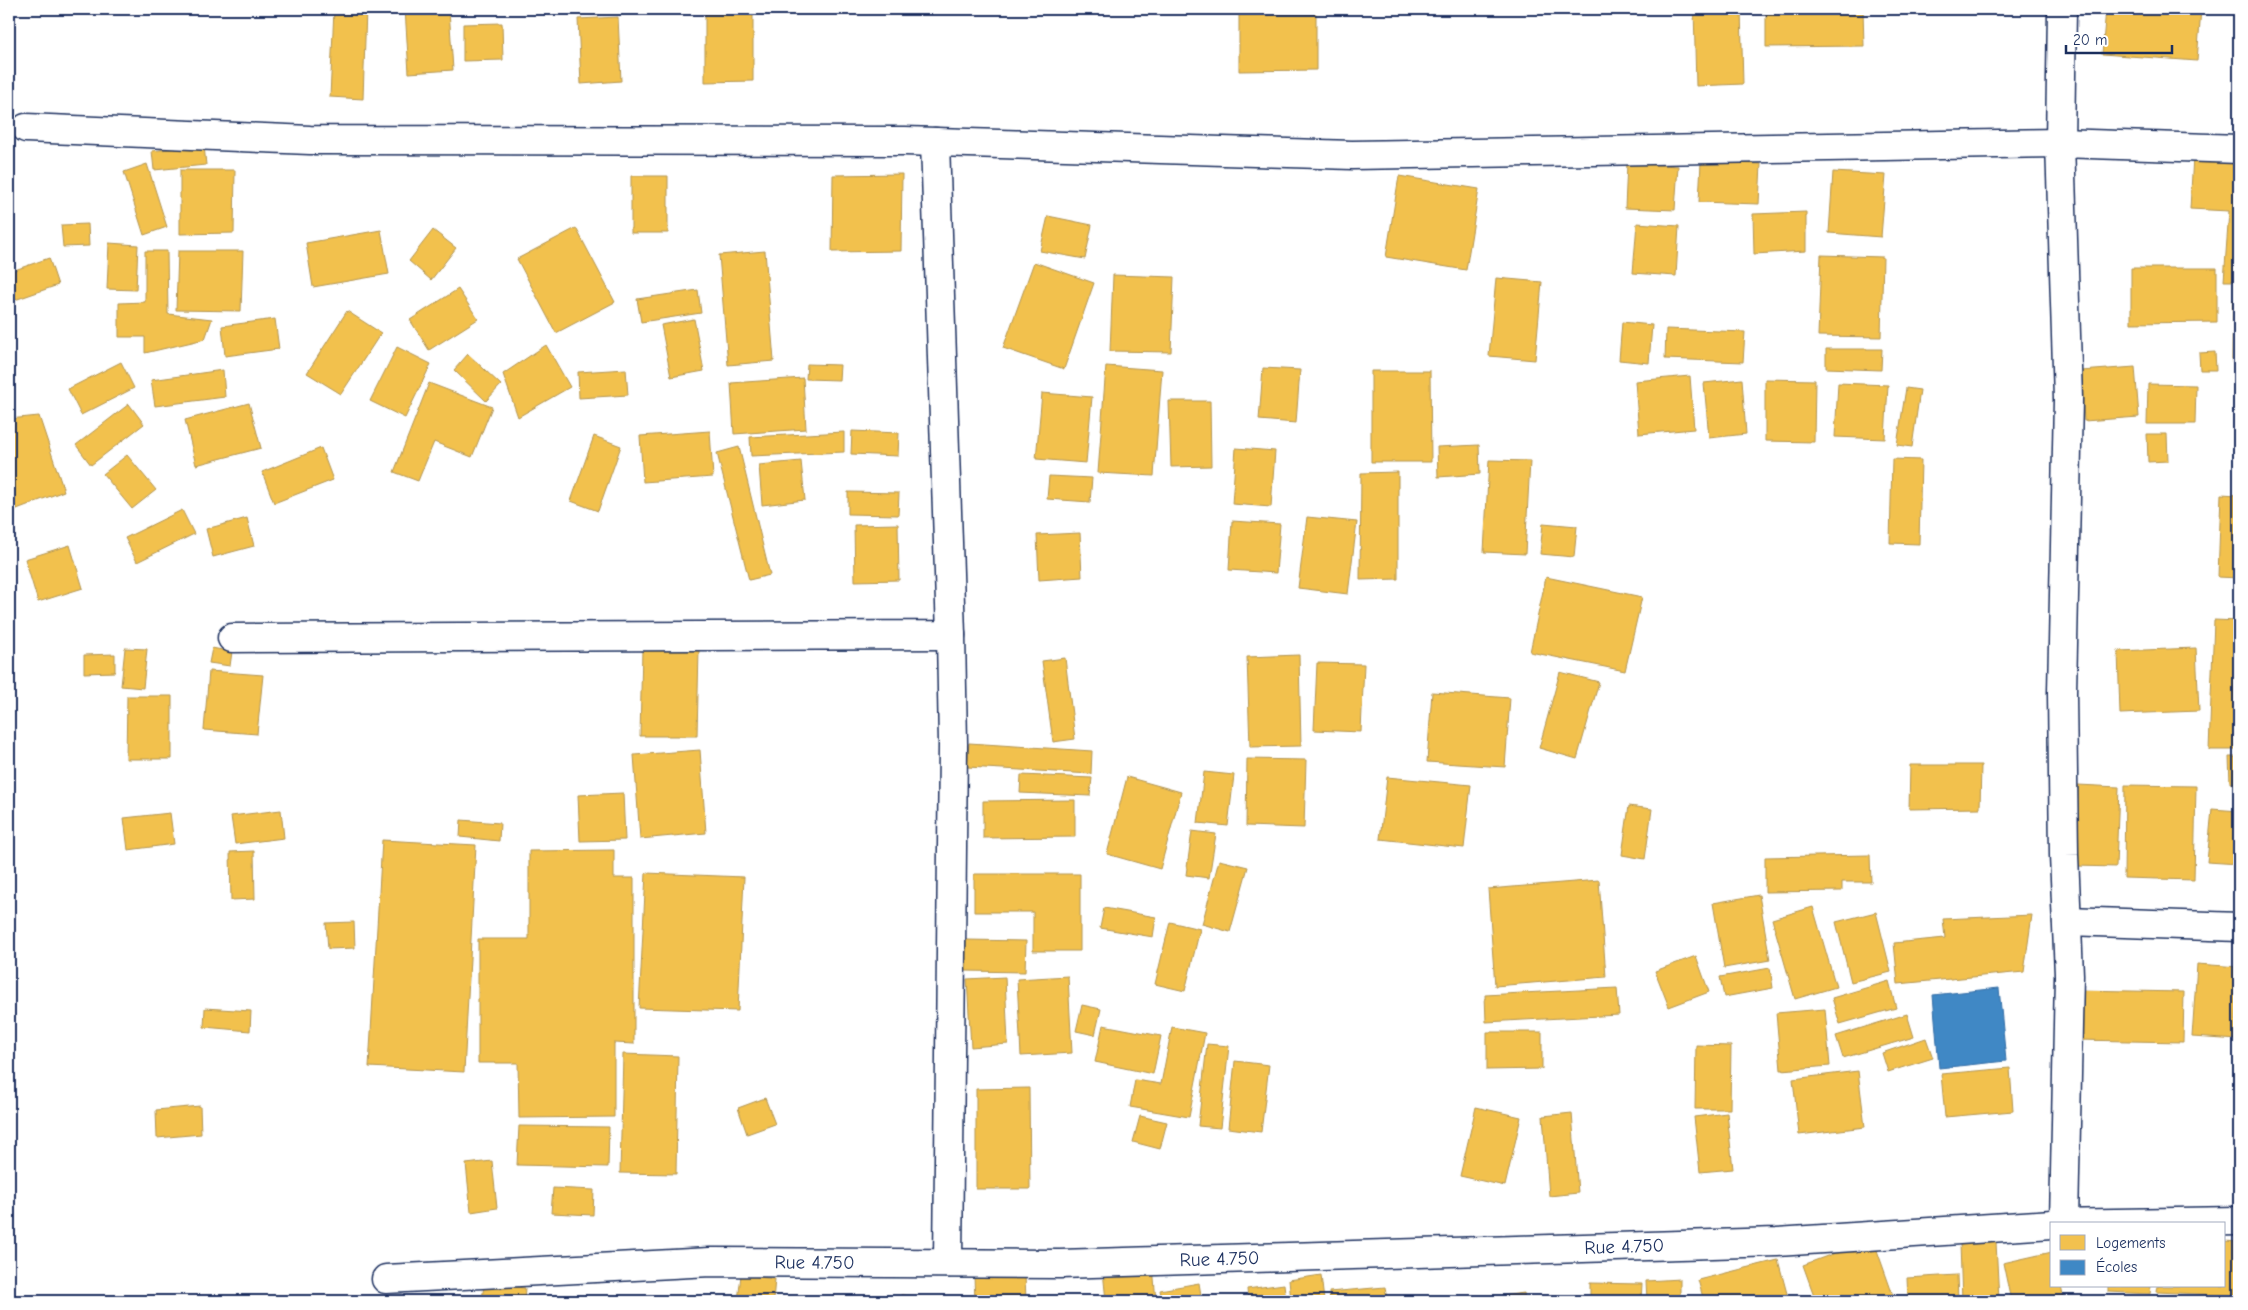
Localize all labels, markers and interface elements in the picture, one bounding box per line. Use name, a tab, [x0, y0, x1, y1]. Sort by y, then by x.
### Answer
scale bar	[2066, 22, 2172, 54]
text: 20 m	[2073, 31, 2107, 49]
legend	[2050, 1222, 2226, 1288]
street label: Rue 4.750	[1584, 1234, 1665, 1259]
text: Logements	[2096, 1234, 2165, 1252]
street label: Rue 4.750	[1179, 1247, 1260, 1271]
street label: Rue 4.750	[775, 1251, 855, 1274]
text: Écoles	[2096, 1257, 2137, 1276]

